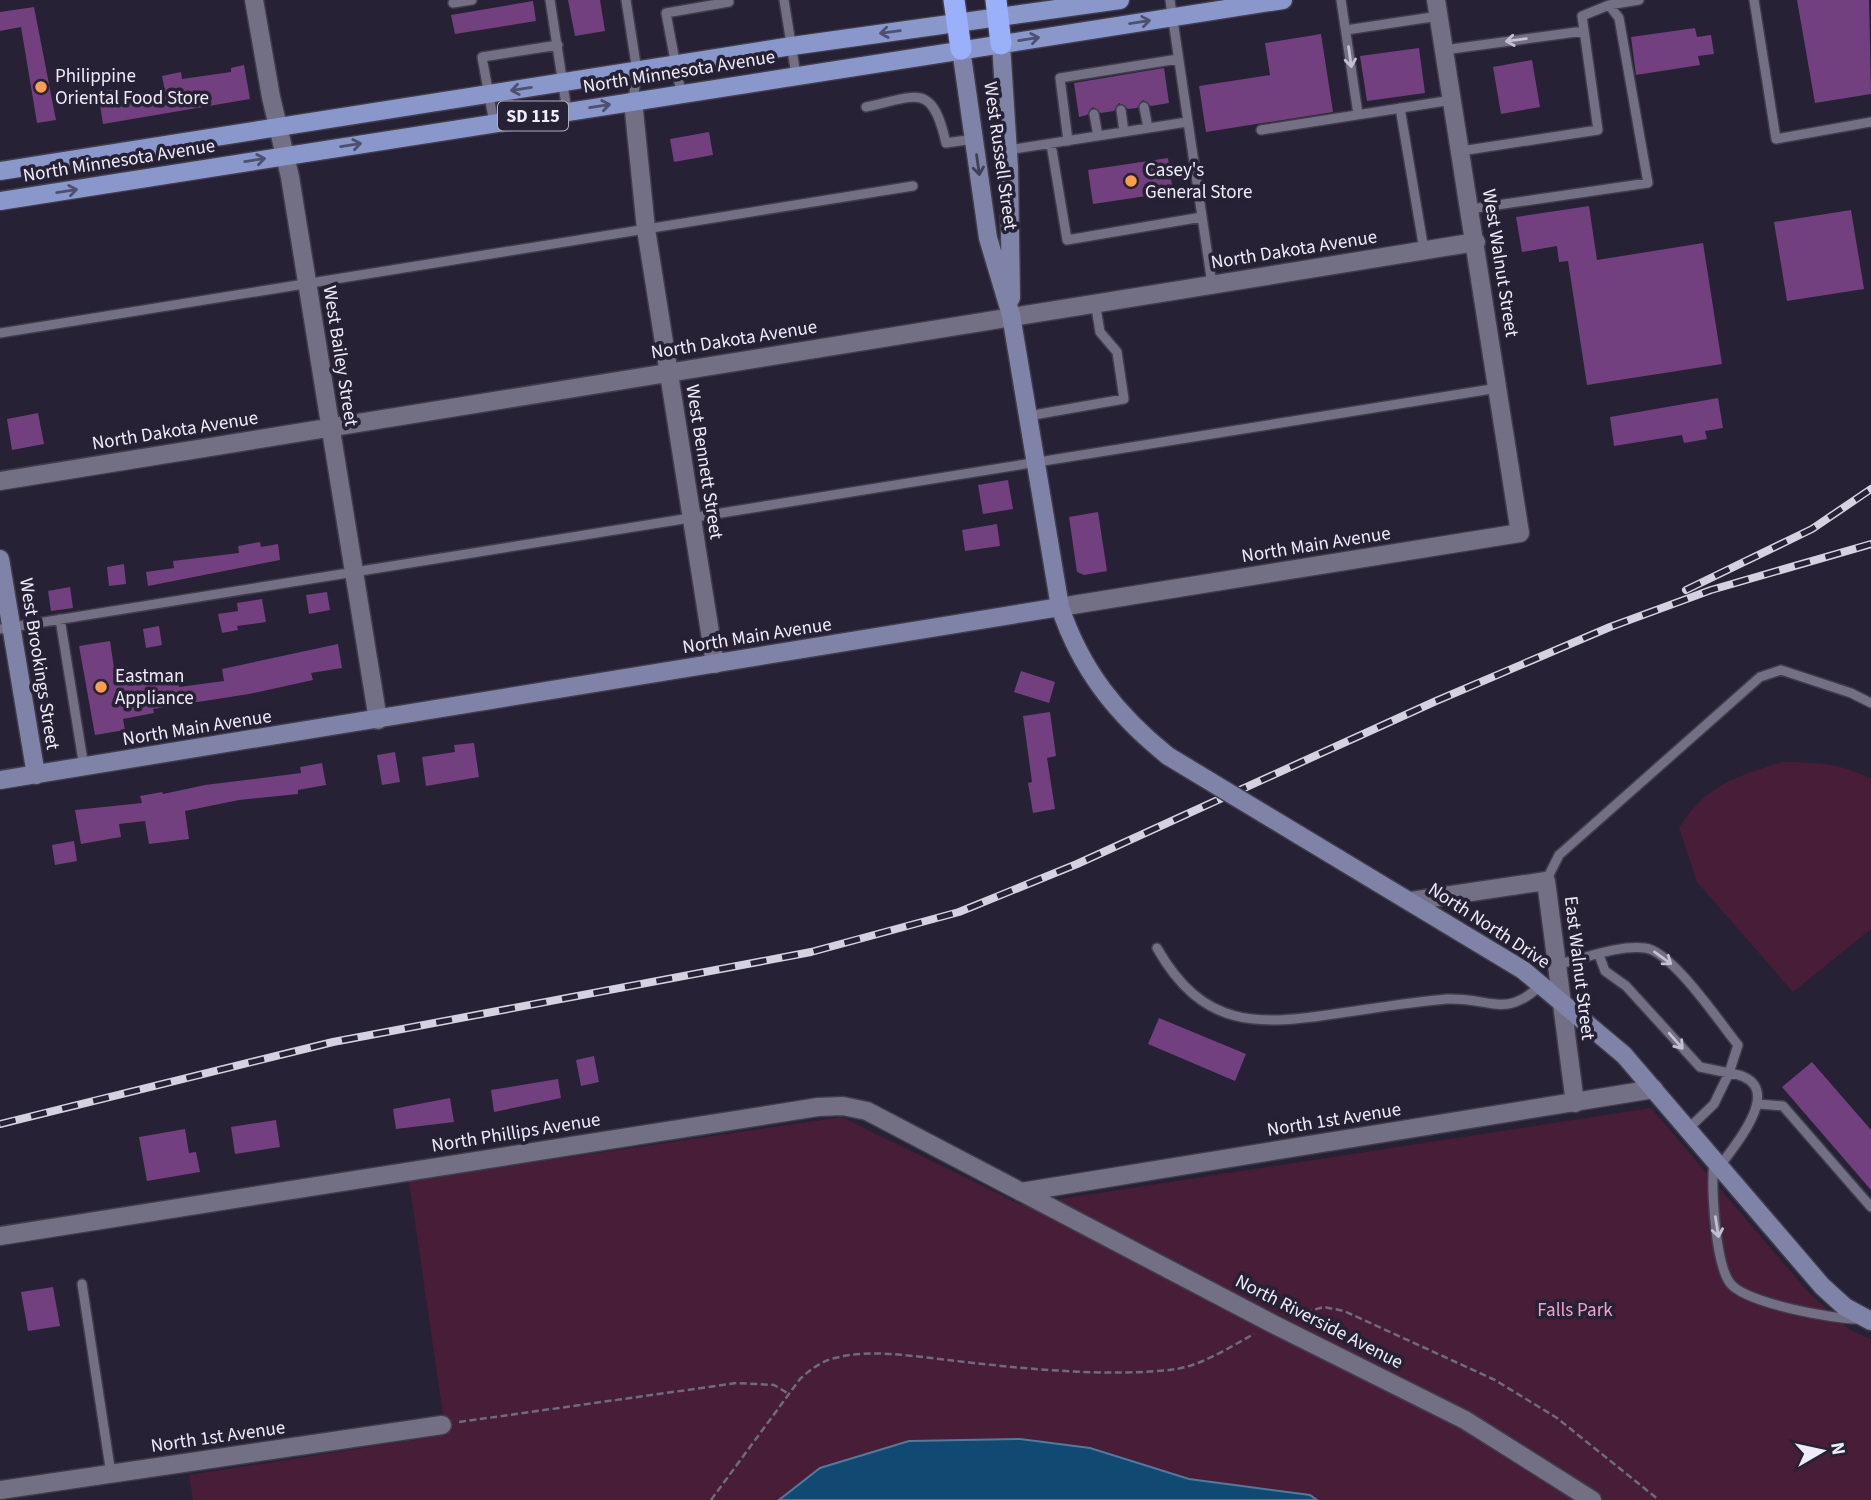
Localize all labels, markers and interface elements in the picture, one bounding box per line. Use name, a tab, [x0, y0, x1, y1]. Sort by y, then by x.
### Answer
one-way arrow	[1128, 15, 1150, 28]
one-way arrow	[879, 26, 902, 39]
one-way arrow	[1017, 32, 1040, 45]
one-way arrow	[1505, 34, 1528, 47]
street label: North Minnesota Avenue	[581, 43, 777, 101]
one-way arrow	[1344, 45, 1357, 68]
place label: Philippine Oriental Food Store	[55, 63, 209, 112]
marker: Philippine Oriental Food Store	[33, 79, 49, 95]
street label: West Russell Street	[976, 80, 1024, 233]
one-way arrow	[511, 83, 533, 96]
one-way arrow	[588, 99, 611, 112]
road number: SD 115	[498, 102, 568, 131]
street label: North Minnesota Avenue	[21, 132, 217, 190]
one-way arrow	[339, 138, 362, 151]
one-way arrow	[243, 153, 265, 166]
one-way arrow	[971, 153, 984, 176]
place label: Casey's General Store	[1145, 157, 1252, 206]
marker: Casey's General Store	[1123, 173, 1139, 189]
one-way arrow	[55, 184, 78, 197]
street label: West Walnut Street	[1475, 187, 1525, 340]
street label: North Dakota Avenue	[1209, 224, 1379, 276]
street label: West Bailey Street	[316, 284, 365, 429]
street label: North Dakota Avenue	[649, 314, 819, 366]
street label: West Bennett Street	[678, 383, 730, 542]
street label: North Dakota Avenue	[90, 405, 260, 457]
street label: North Main Avenue	[1240, 520, 1392, 570]
street label: West Brookings Street	[12, 576, 66, 752]
street label: North Main Avenue	[681, 611, 833, 661]
place label: Eastman Appliance	[115, 663, 194, 712]
marker: Eastman Appliance	[93, 679, 109, 695]
street label: North Main Avenue	[121, 703, 273, 753]
street label: North North Drive	[1423, 876, 1555, 976]
street label: East Walnut Street	[1557, 894, 1601, 1042]
one-way arrow	[1653, 950, 1672, 965]
one-way arrow	[1668, 1031, 1684, 1049]
street label: North 1st Avenue	[1265, 1096, 1403, 1144]
street label: North Phillips Avenue	[430, 1106, 602, 1160]
one-way arrow	[1711, 1215, 1724, 1238]
street label: North Riverside Avenue	[1230, 1268, 1408, 1376]
park label: Falls Park	[1537, 1297, 1613, 1324]
street label: North 1st Avenue	[149, 1414, 287, 1460]
north arrow	[1787, 1416, 1857, 1486]
text: N	[1823, 1440, 1852, 1457]

